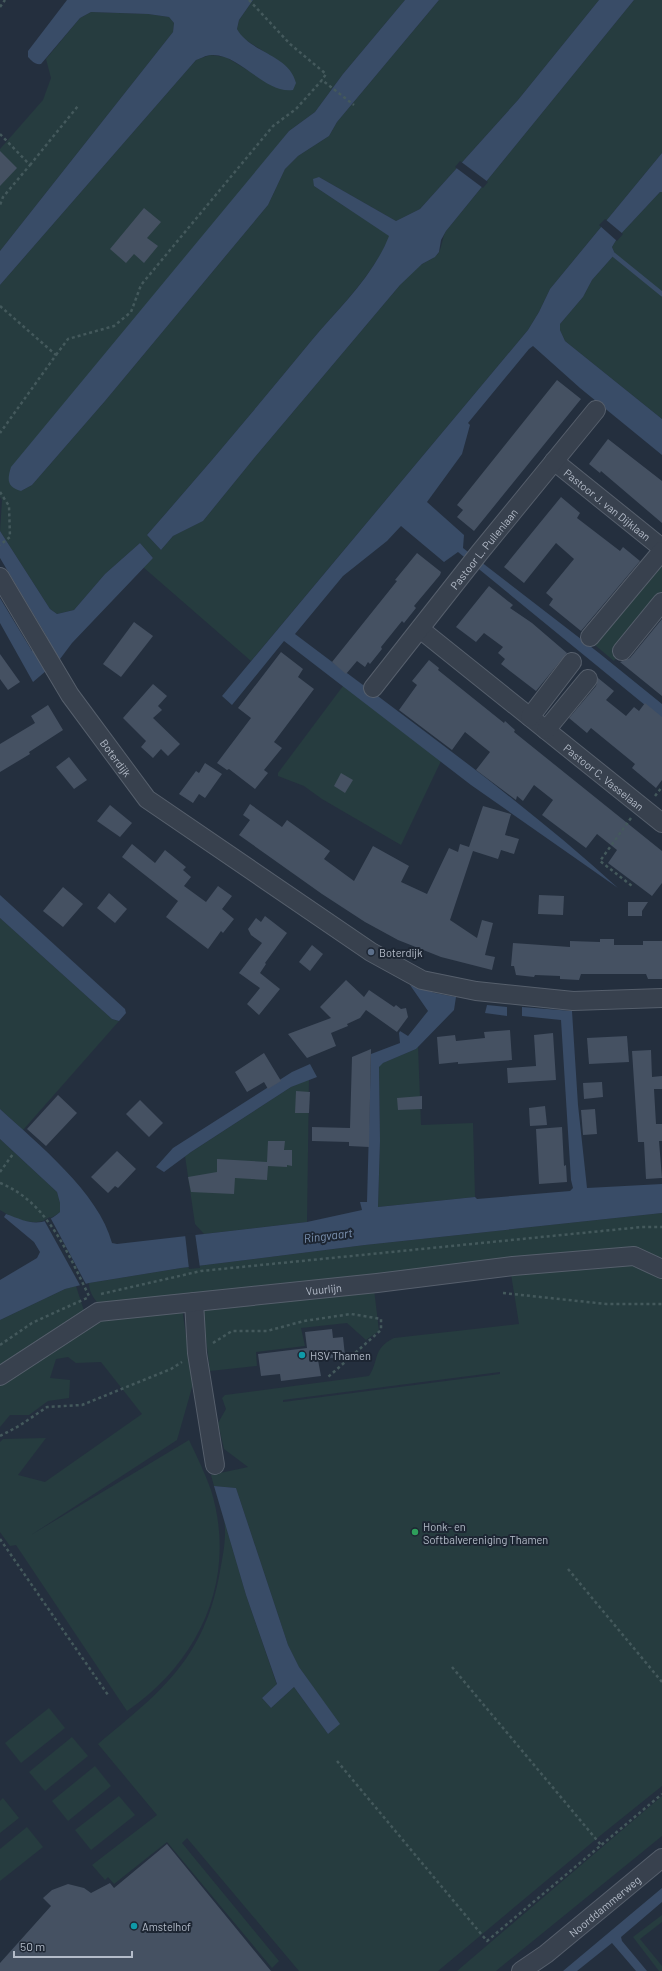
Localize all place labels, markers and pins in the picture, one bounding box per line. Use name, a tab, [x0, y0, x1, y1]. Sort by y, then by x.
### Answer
place label: Boterdijk	[379, 946, 423, 959]
marker: Boterdijk	[366, 947, 376, 957]
place label: HSV Thamen	[310, 1349, 371, 1362]
marker: HSV Thamen	[297, 1350, 307, 1360]
place label: Honk- en Softbalvereniging Thamen	[423, 1520, 548, 1546]
marker: Honk- en Softbalvereniging Thamen	[410, 1527, 420, 1537]
place label: Amstelhof	[142, 1920, 191, 1933]
marker: Amstelhof	[129, 1921, 139, 1931]

